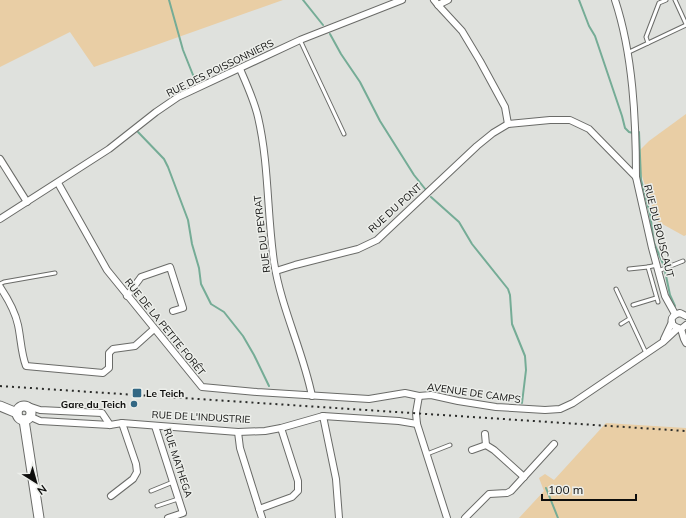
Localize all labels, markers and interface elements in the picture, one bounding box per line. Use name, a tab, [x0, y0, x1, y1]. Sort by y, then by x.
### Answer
street label: RUE DES POISSONNIERS	[164, 36, 276, 100]
street label: RUE DU PONT	[365, 180, 425, 236]
street label: RUE DU BOUSCAUT	[641, 183, 677, 279]
street label: RUE DU PEYRAT	[251, 194, 273, 274]
street label: RUE DE LA PETITE FORÊT	[122, 276, 208, 378]
street label: AVENUE DE CAMPS	[426, 380, 522, 406]
marker: Le Teich	[131, 387, 143, 399]
place label: Le Teich	[146, 387, 184, 400]
place label: Gare du Teich	[61, 398, 126, 411]
marker: Gare du Teich	[129, 399, 139, 409]
street label: RUE DE L'INDUSTRIE	[151, 408, 251, 426]
street label: RUE MATHEGA	[161, 427, 196, 500]
north arrow	[16, 462, 56, 502]
scale bar	[542, 476, 636, 502]
text: N	[34, 482, 50, 498]
text: 100 m	[548, 482, 583, 497]

